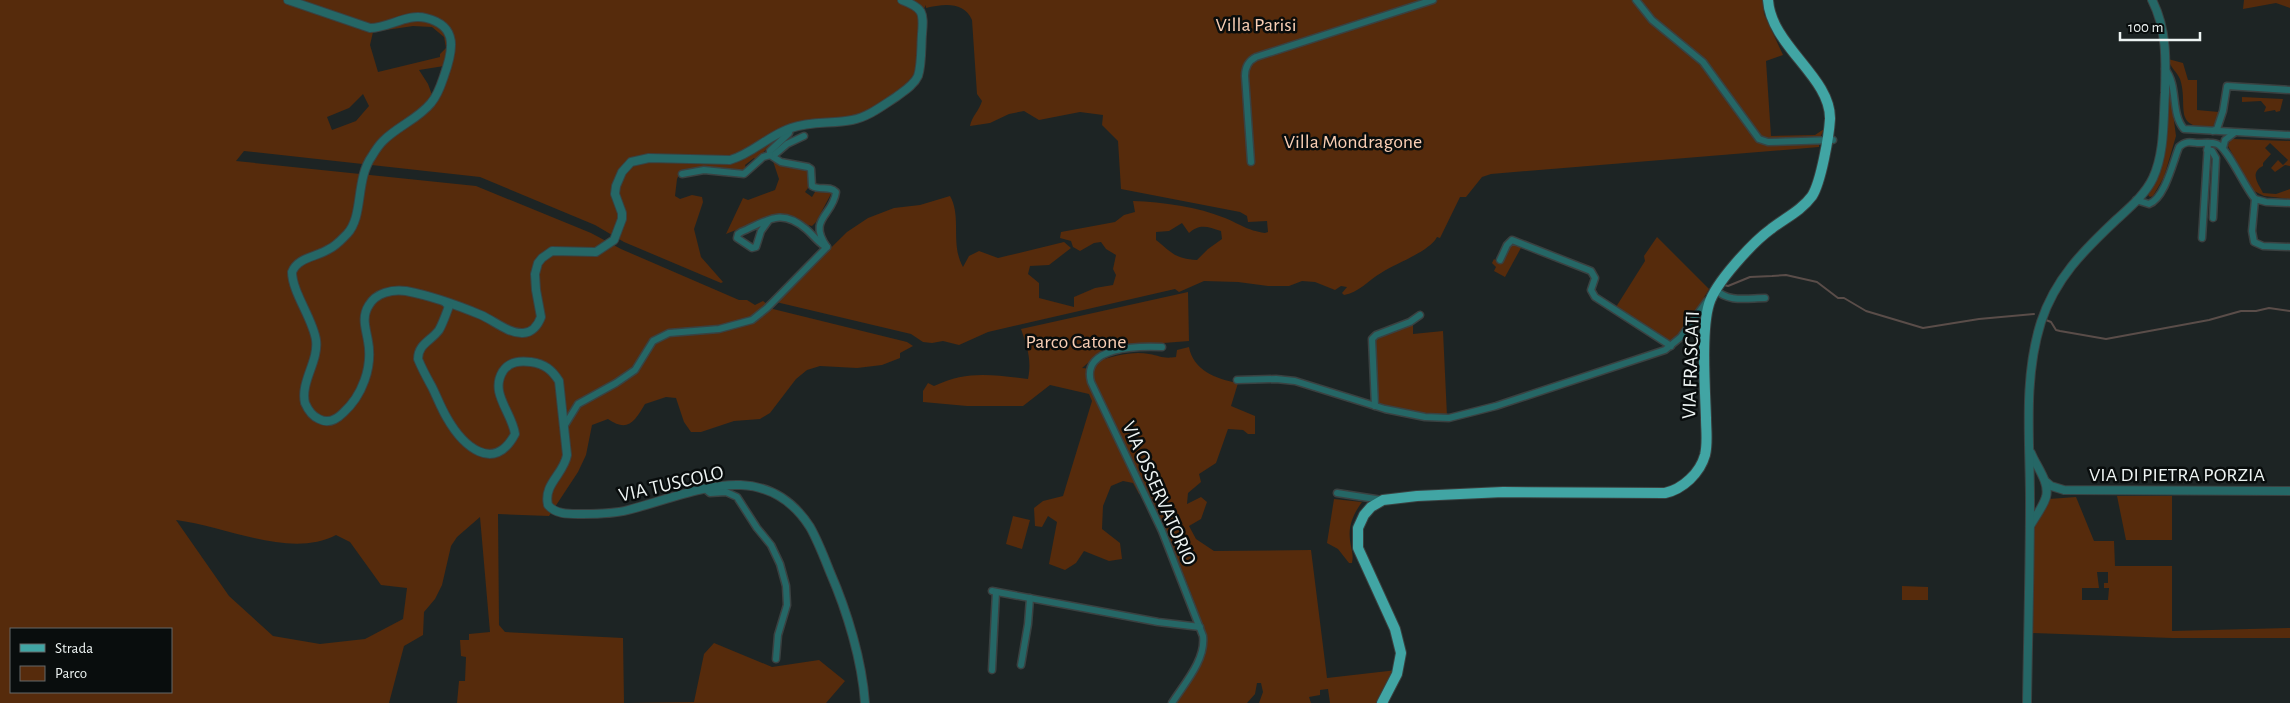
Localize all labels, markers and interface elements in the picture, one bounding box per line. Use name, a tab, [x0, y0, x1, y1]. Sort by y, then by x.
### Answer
scale bar	[2120, 10, 2200, 42]
park label: Villa Parisi	[1216, 15, 1297, 35]
text: 100 m	[2128, 20, 2163, 35]
park label: Villa Mondragone	[1284, 132, 1422, 152]
street label: VIA FRASCATI	[1679, 311, 1703, 420]
park label: Parco Catone	[1025, 332, 1127, 352]
street label: VIA OSSERVATORIO	[1118, 418, 1200, 568]
street label: VIA TUSCOLO	[617, 462, 725, 506]
street label: VIA DI PIETRA PORZIA	[2089, 465, 2265, 485]
legend	[10, 628, 172, 693]
text: Strada	[55, 641, 93, 656]
text: Parco	[55, 666, 87, 681]

